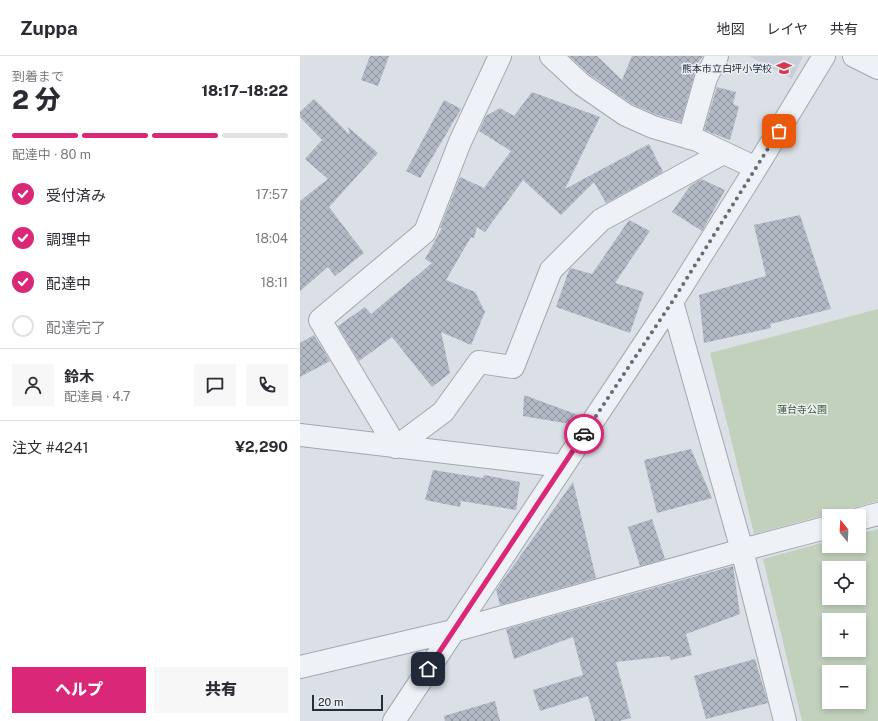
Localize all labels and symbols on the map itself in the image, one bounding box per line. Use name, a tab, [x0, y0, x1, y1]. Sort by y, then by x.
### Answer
school or university icon: 熊本市立白坪小学校	[775, 59, 793, 77]
place label: 熊本市立白坪小学校	[682, 62, 772, 74]
pin	[762, 114, 796, 148]
park label: 蓮台寺公園	[777, 403, 827, 415]
courier	[564, 414, 604, 454]
north arrow	[822, 509, 866, 553]
pin	[411, 652, 445, 686]
scale bar	[312, 693, 383, 712]

